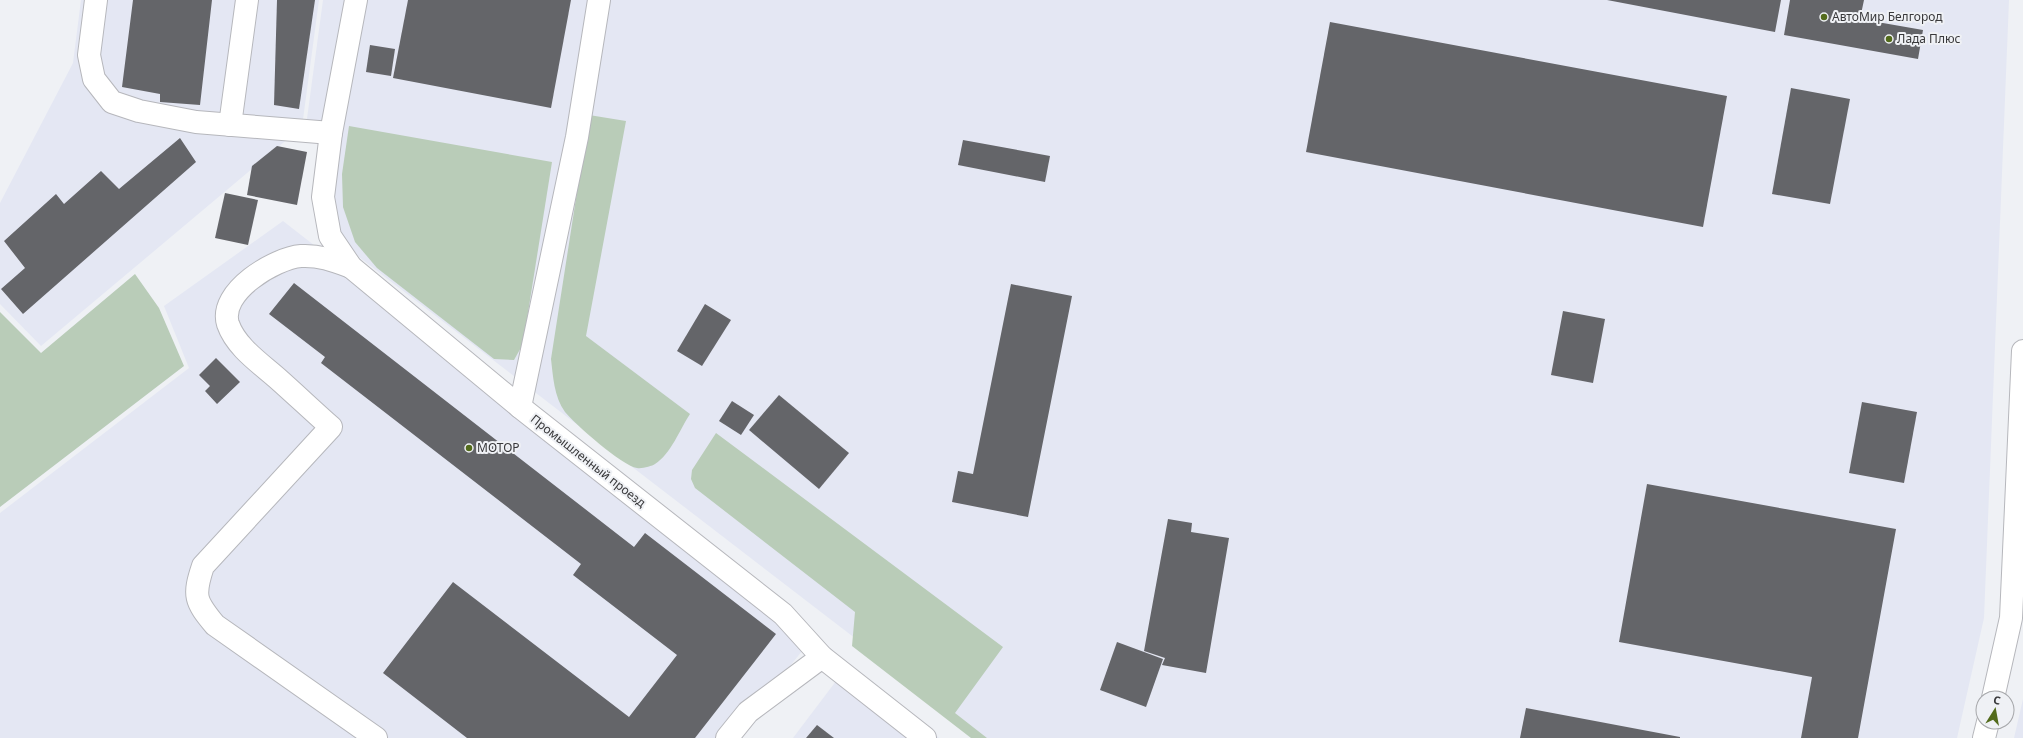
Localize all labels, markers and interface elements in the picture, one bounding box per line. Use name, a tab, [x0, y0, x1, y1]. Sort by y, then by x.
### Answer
place label: АвтоМир Белгород	[1832, 8, 1943, 25]
marker: АвтоМир Белгород	[1819, 12, 1829, 22]
place label: Лада Плюс	[1897, 30, 1961, 47]
marker: Лада Плюс	[1884, 34, 1894, 44]
street label: Промышленный проезд	[527, 410, 650, 511]
place label: МОТОР	[477, 439, 520, 456]
marker: МОТОР	[464, 443, 474, 453]
north arrow	[1975, 690, 2015, 730]
text: С	[1992, 692, 2002, 708]

